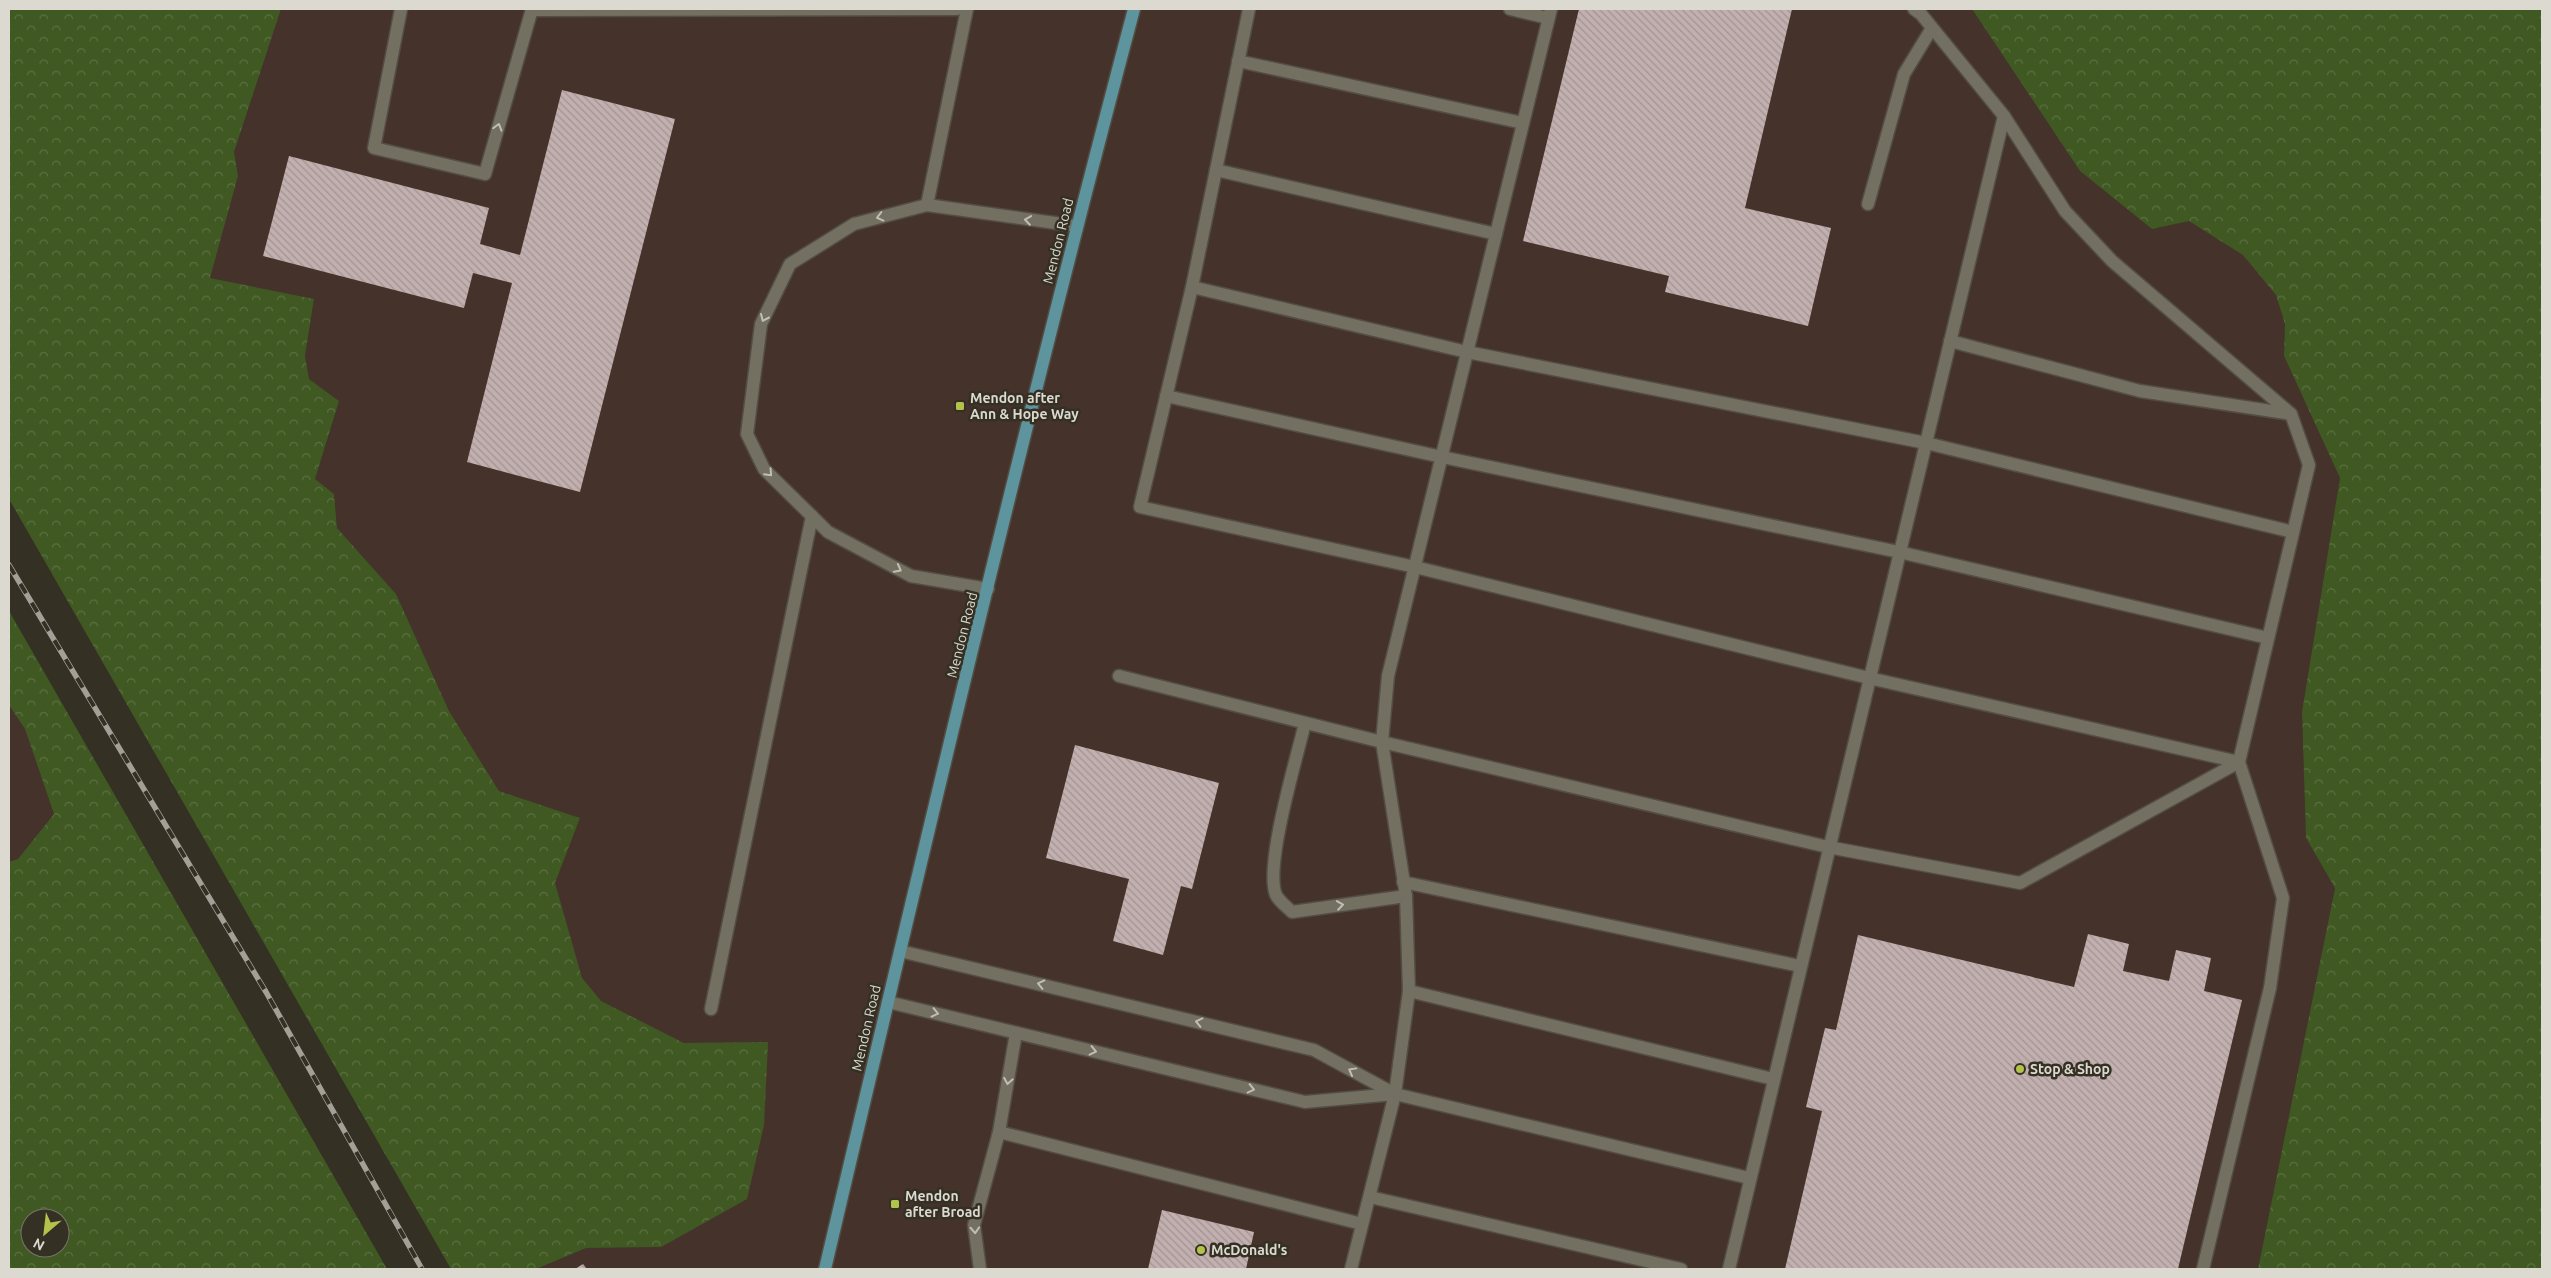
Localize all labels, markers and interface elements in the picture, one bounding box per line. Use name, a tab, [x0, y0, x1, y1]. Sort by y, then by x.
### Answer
one-way arrow	[493, 123, 503, 132]
street label: Mendon Road	[1040, 196, 1076, 286]
one-way arrow	[875, 211, 884, 222]
one-way arrow	[1024, 215, 1033, 225]
one-way arrow	[759, 313, 770, 322]
place label: Mendon after Ann & Hope Way	[970, 390, 1079, 422]
marker: Mendon after Ann & Hope Way	[954, 400, 966, 412]
one-way arrow	[763, 467, 772, 476]
one-way arrow	[893, 563, 902, 573]
street label: Mendon Road	[944, 590, 980, 680]
one-way arrow	[1336, 900, 1344, 911]
one-way arrow	[1036, 979, 1045, 990]
street label: Mendon Road	[848, 983, 884, 1073]
one-way arrow	[931, 1007, 940, 1018]
one-way arrow	[1194, 1017, 1203, 1028]
one-way arrow	[1089, 1045, 1098, 1056]
place label: Stop & Shop	[2030, 1061, 2110, 1077]
marker: Stop & Shop	[2014, 1063, 2026, 1075]
one-way arrow	[1349, 1067, 1358, 1077]
one-way arrow	[1003, 1076, 1014, 1085]
one-way arrow	[1247, 1083, 1256, 1094]
place label: Mendon after Broad	[905, 1188, 981, 1220]
marker: Mendon after Broad	[889, 1198, 901, 1210]
north arrow	[20, 1208, 70, 1258]
one-way arrow	[970, 1226, 981, 1234]
text: N	[31, 1235, 47, 1254]
place label: McDonald's	[1211, 1242, 1288, 1258]
marker: McDonald's	[1195, 1244, 1207, 1256]

